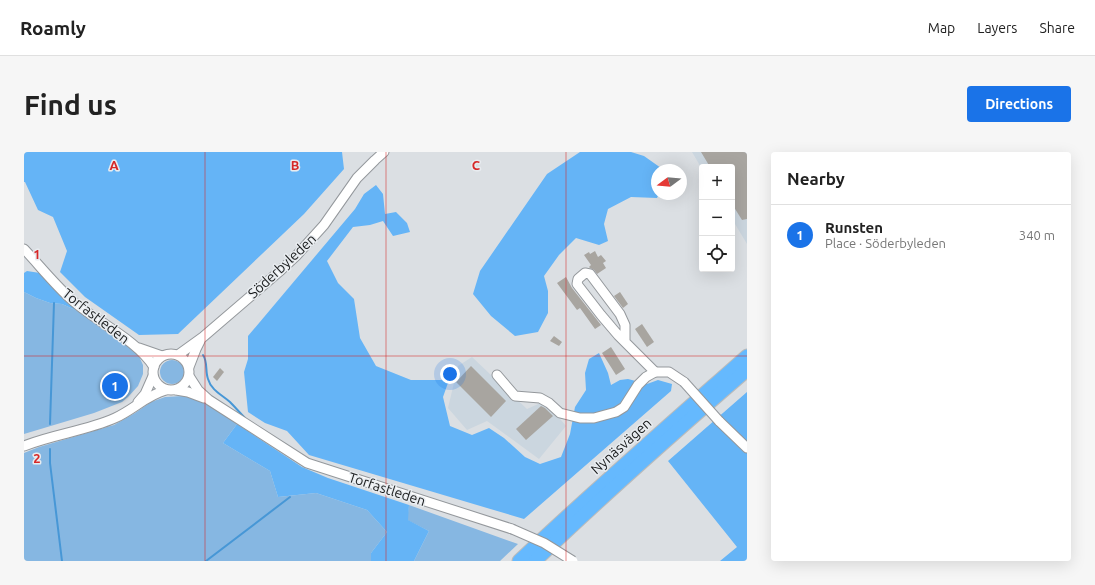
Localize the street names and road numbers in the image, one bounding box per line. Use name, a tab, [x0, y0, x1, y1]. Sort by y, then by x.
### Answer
street label: Söderbyleden	[245, 230, 319, 302]
street label: Torfastleden	[60, 285, 132, 347]
street label: Nynäsvägen	[587, 415, 655, 477]
street label: Torfastleden	[346, 469, 428, 509]

